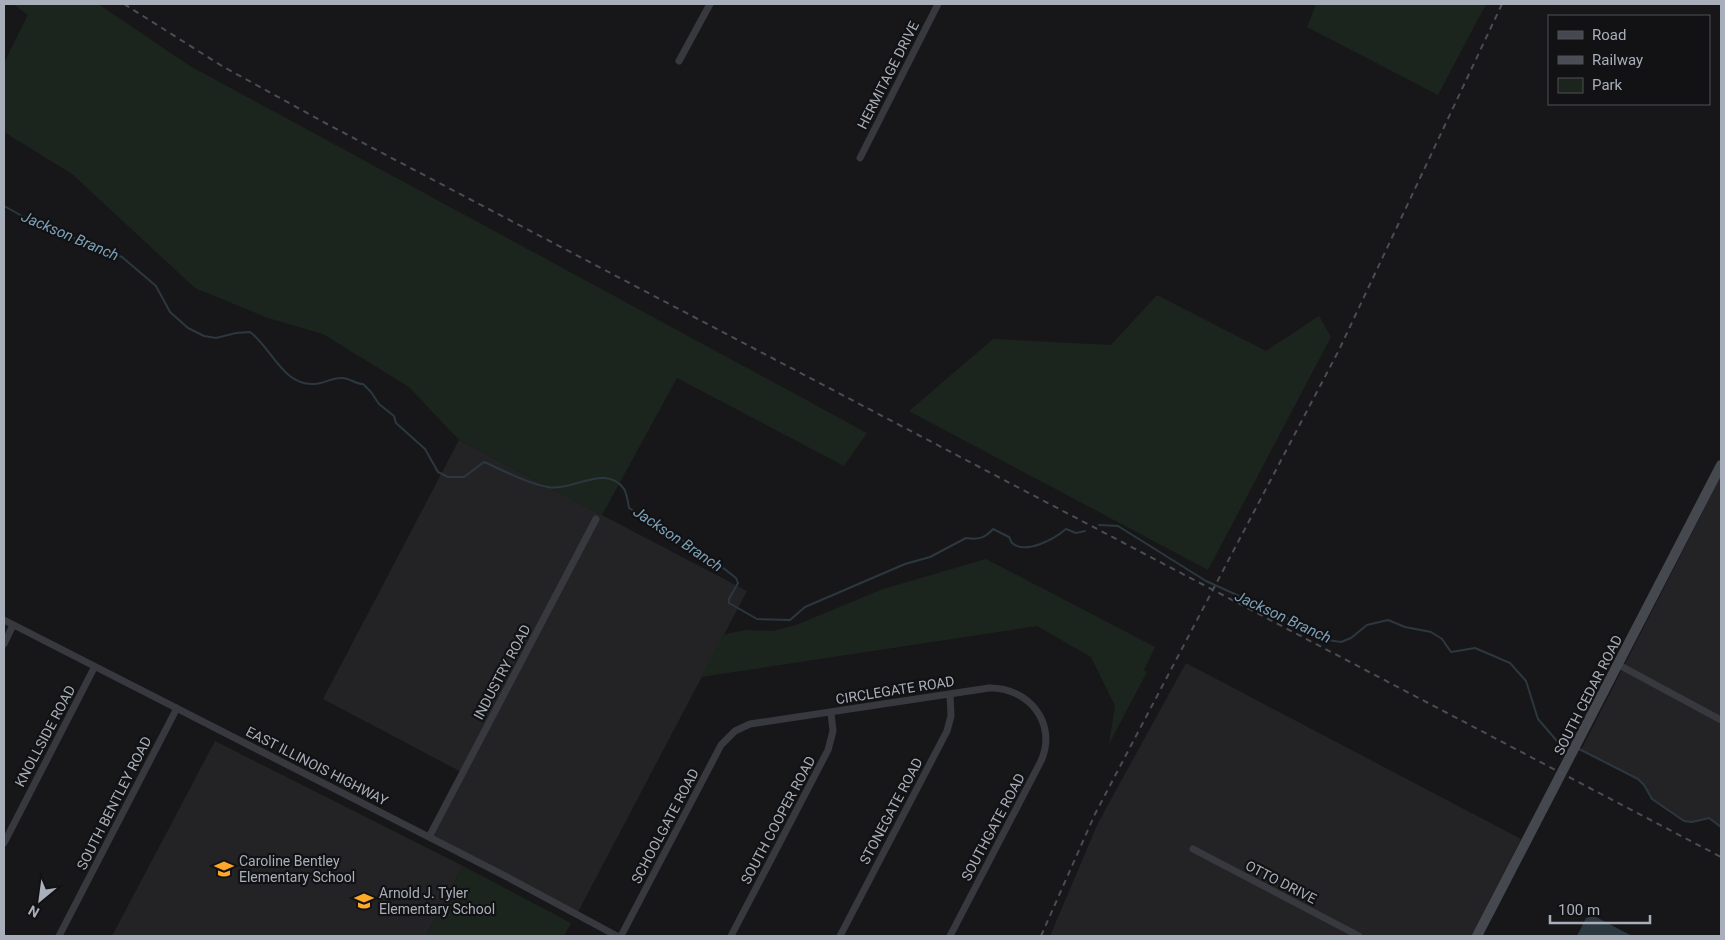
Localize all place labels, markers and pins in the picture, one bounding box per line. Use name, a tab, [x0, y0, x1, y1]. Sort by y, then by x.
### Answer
place label: Caroline Bentley Elementary School	[239, 853, 355, 885]
school or university icon: Caroline Bentley Elementary School	[213, 858, 235, 880]
place label: Arnold J. Tyler Elementary School	[379, 885, 495, 917]
school or university icon: Arnold J. Tyler Elementary School	[353, 890, 375, 912]

